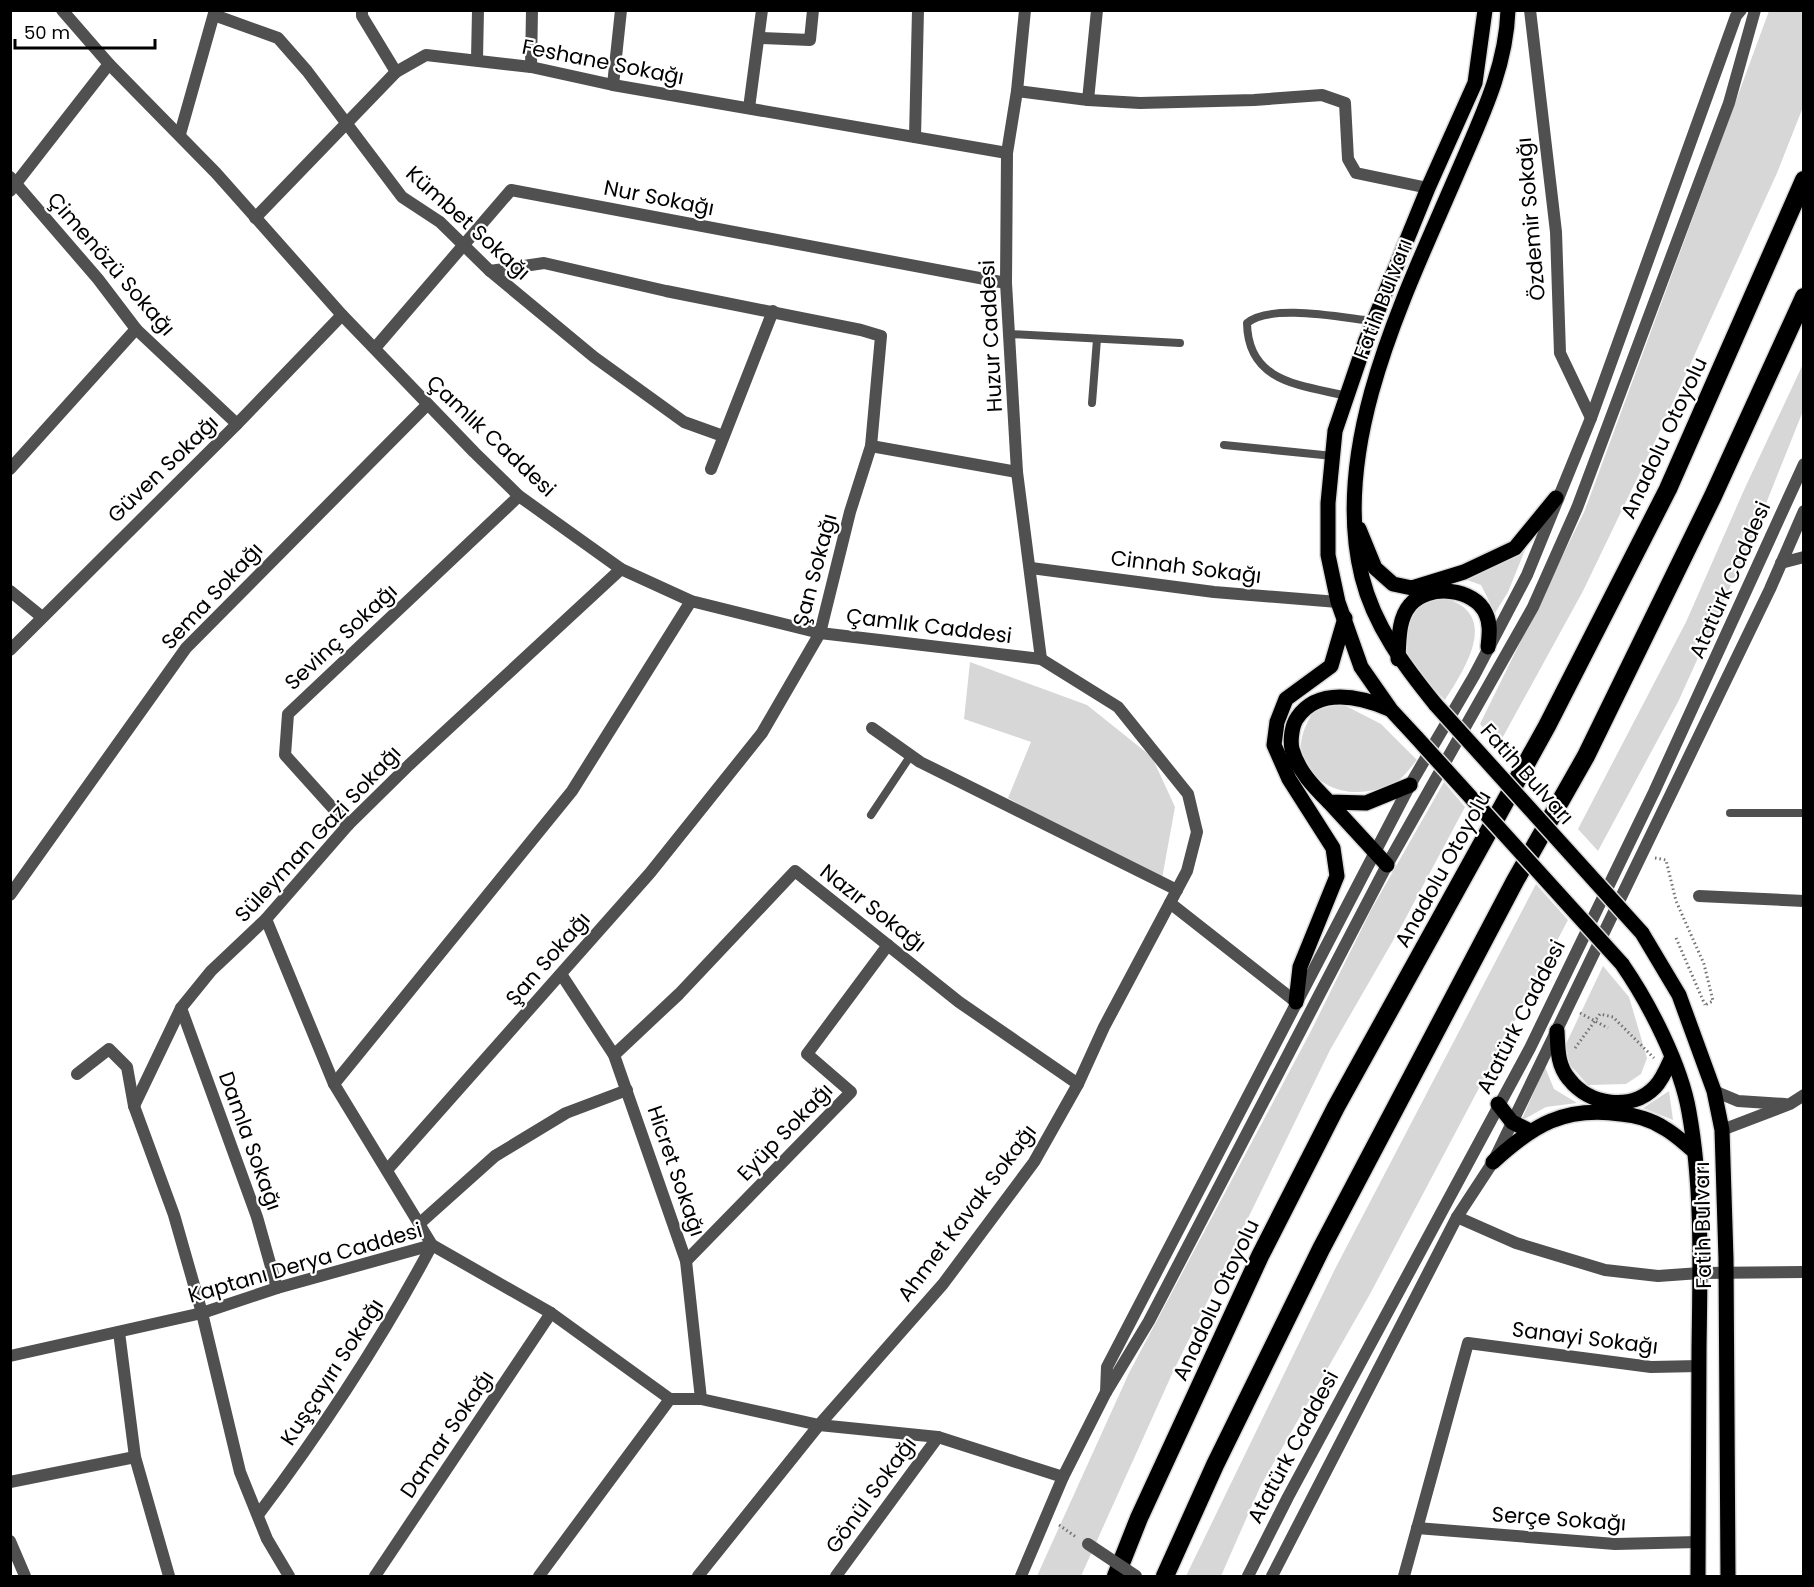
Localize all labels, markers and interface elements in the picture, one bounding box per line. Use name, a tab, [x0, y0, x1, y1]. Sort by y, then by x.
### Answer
scale bar	[15, 12, 154, 50]
text: 50 m	[24, 20, 70, 45]
street label: Feshane Sokağı	[520, 32, 687, 91]
street label: Özdemir Sokağı	[1509, 136, 1552, 302]
street label: Kümbet Sokağı	[400, 159, 537, 286]
street label: Nur Sokağı	[601, 173, 717, 222]
street label: Çimenözü Sokağı	[41, 186, 182, 342]
street label: Fatih Bulvarı	[1346, 234, 1419, 363]
street label: Huzur Caddesi	[972, 259, 1009, 413]
street label: Anadolu Otoyolu	[1613, 352, 1714, 523]
street label: Çamlık Caddesi	[420, 368, 562, 503]
street label: Güven Sokağı	[101, 408, 224, 529]
street label: Atatürk Caddesi	[1682, 497, 1777, 663]
street label: Şan Sokağı	[786, 510, 843, 630]
street label: Sema Sokağı	[154, 536, 269, 656]
street label: Cinnah Sokağı	[1109, 543, 1263, 590]
street label: Sevinç Sokağı	[278, 577, 403, 696]
street label: Çamlık Caddesi	[845, 601, 1014, 650]
street label: Fatih Bulvarı	[1474, 717, 1581, 831]
street label: Süleyman Gazi Sokağı	[228, 739, 407, 928]
street label: Anadolu Otoyolu	[1387, 785, 1498, 952]
street label: Nazır Sokağı	[814, 857, 932, 958]
street label: Şan Sokağı	[499, 905, 597, 1012]
street label: Atatürk Caddesi	[1469, 935, 1572, 1099]
street label: Damla Sokağı	[212, 1067, 289, 1214]
street label: Eyüp Sokağı	[730, 1076, 839, 1187]
street label: Hicret Sokağı	[641, 1101, 712, 1240]
street label: Ahmet Kavak Sokağı	[890, 1118, 1043, 1307]
street label: Fatih Bulvarı	[1687, 1161, 1718, 1289]
street label: Anadolu Otoyolu	[1165, 1214, 1266, 1385]
street label: Kaptanı Derya Caddesi	[184, 1215, 425, 1310]
street label: Kuşçayırı Sokağı	[273, 1293, 390, 1451]
street label: Sanayi Sokağı	[1510, 1314, 1660, 1361]
street label: Damar Sokağı	[393, 1364, 500, 1503]
street label: Atatürk Caddesi	[1240, 1365, 1345, 1528]
street label: Gönül Sokağı	[818, 1431, 923, 1559]
street label: Serçe Sokağı	[1491, 1499, 1627, 1538]

